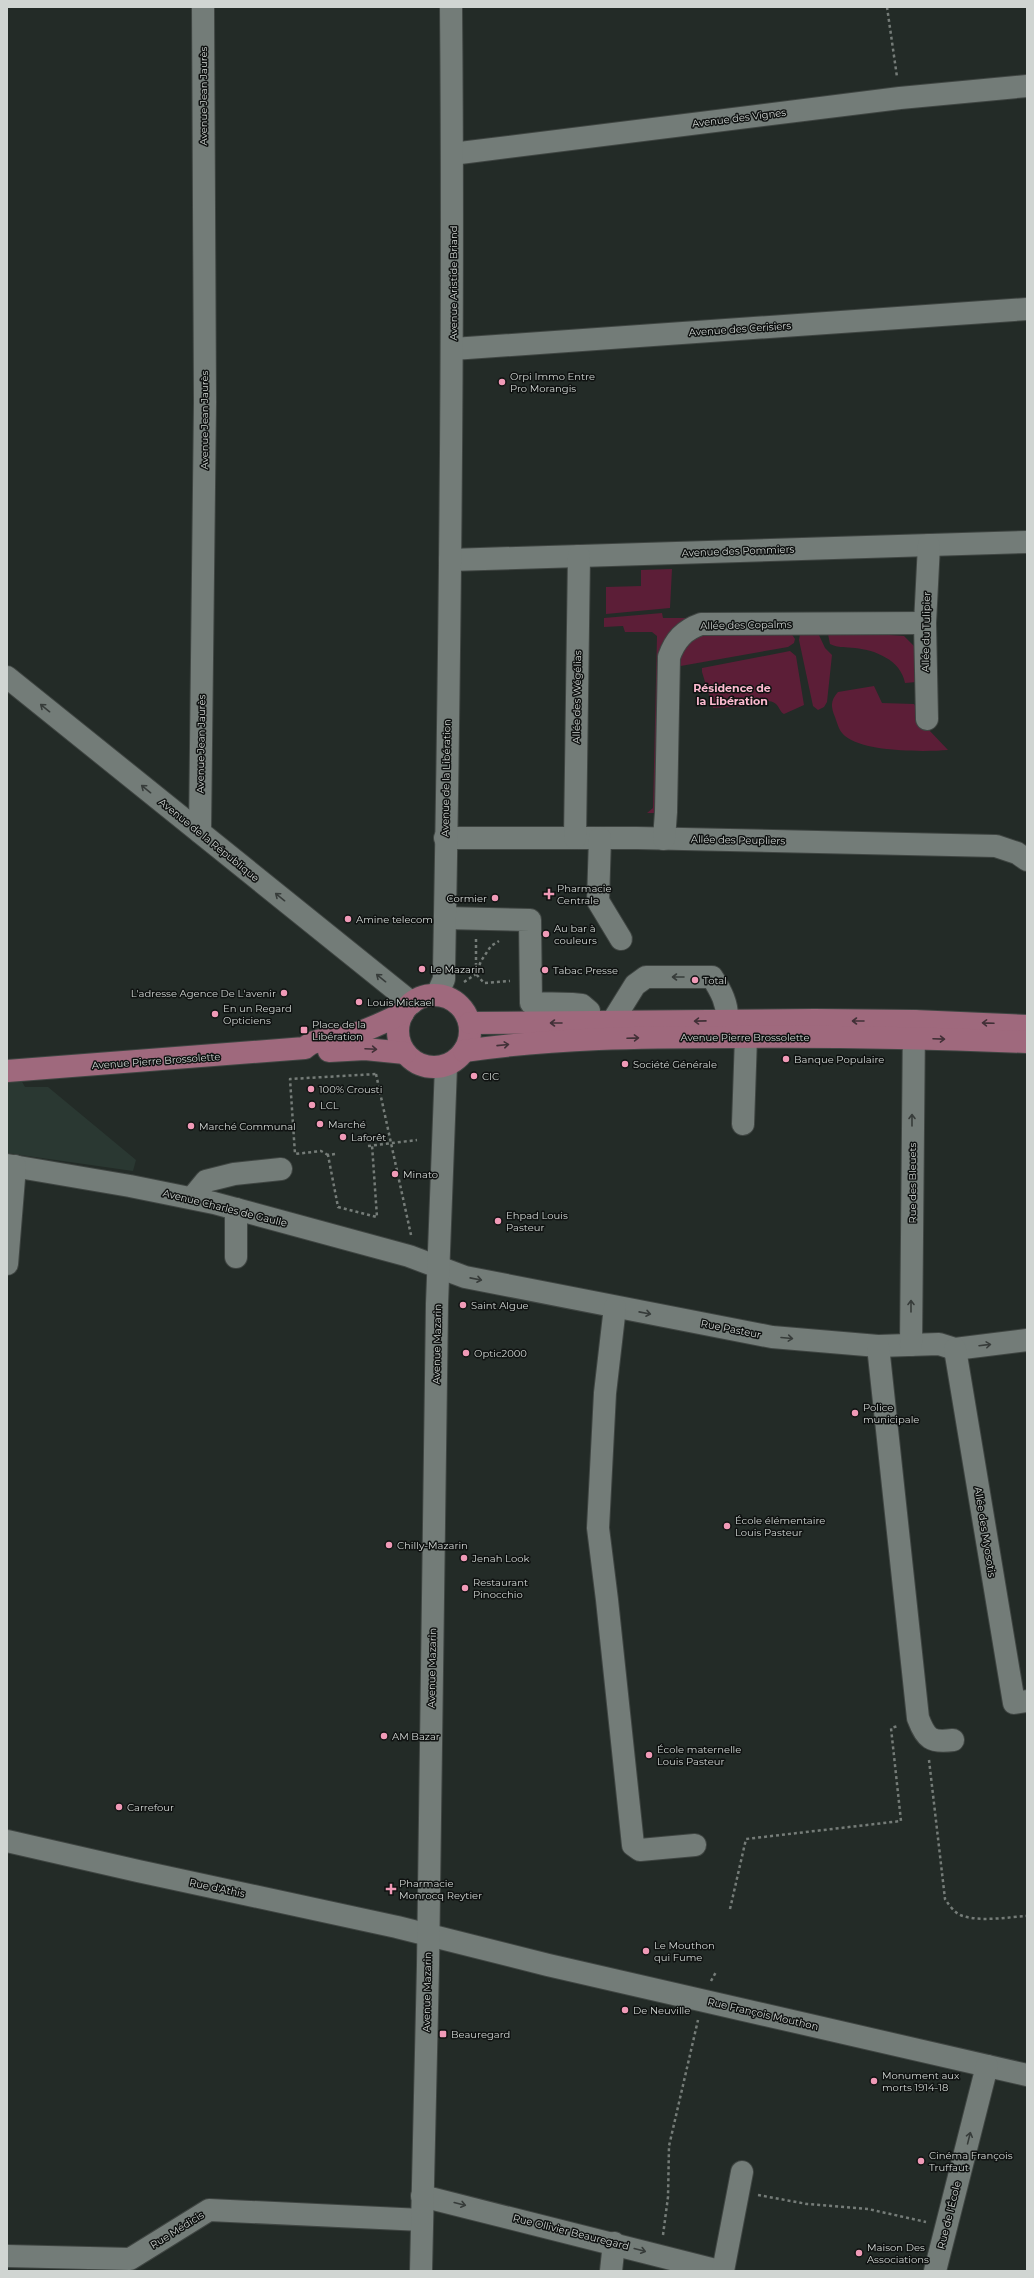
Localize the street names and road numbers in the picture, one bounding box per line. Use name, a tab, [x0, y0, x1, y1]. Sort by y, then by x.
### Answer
street label: Avenue Jean Jaurès	[197, 46, 210, 145]
street label: Avenue des Vignes	[691, 106, 787, 130]
street label: Avenue Aristide Briand	[447, 226, 460, 340]
street label: Avenue des Cerisiers	[688, 319, 792, 339]
street label: Avenue Jean Jaurès	[198, 370, 211, 469]
street label: Avenue des Pommiers	[681, 543, 795, 559]
street label: Allée du Tulipier	[919, 592, 933, 672]
street label: Allée des Copalms	[700, 618, 792, 632]
street label: Allée des Wégélias	[570, 650, 584, 744]
street label: Avenue Jean Jaurès	[194, 694, 208, 794]
street label: Avenue de la Libération	[438, 719, 454, 837]
street label: Avenue de la République	[156, 795, 262, 885]
street label: Allée des Peupliers	[691, 833, 785, 847]
street label: Avenue Pierre Brossolette	[680, 1031, 810, 1044]
street label: Avenue Pierre Brossolette	[91, 1050, 221, 1072]
street label: Rue des Bleuets	[906, 1142, 919, 1223]
street label: Avenue Charles de Gaulle	[162, 1186, 288, 1230]
street label: Avenue Mazarin	[430, 1304, 444, 1384]
street label: Rue Pasteur	[700, 1317, 762, 1341]
street label: Allée des Myosotis	[971, 1486, 999, 1578]
street label: Avenue Mazarin	[425, 1628, 439, 1708]
street label: Rue d'Athis	[188, 1876, 246, 1900]
street label: Avenue Mazarin	[420, 1952, 434, 2032]
street label: Rue François Mouthon	[706, 1995, 820, 2033]
street label: Rue de l'École	[934, 2180, 964, 2250]
street label: Rue Médicis	[148, 2208, 206, 2252]
street label: Rue Ollivier Beauregard	[512, 2211, 630, 2253]

